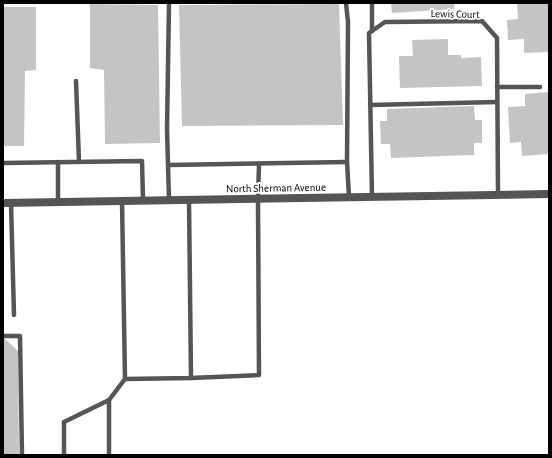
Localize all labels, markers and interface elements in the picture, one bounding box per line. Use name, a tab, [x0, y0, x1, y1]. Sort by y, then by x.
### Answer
street label: Lewis Court	[430, 8, 480, 20]
street label: North Sherman Avenue	[226, 182, 326, 194]

